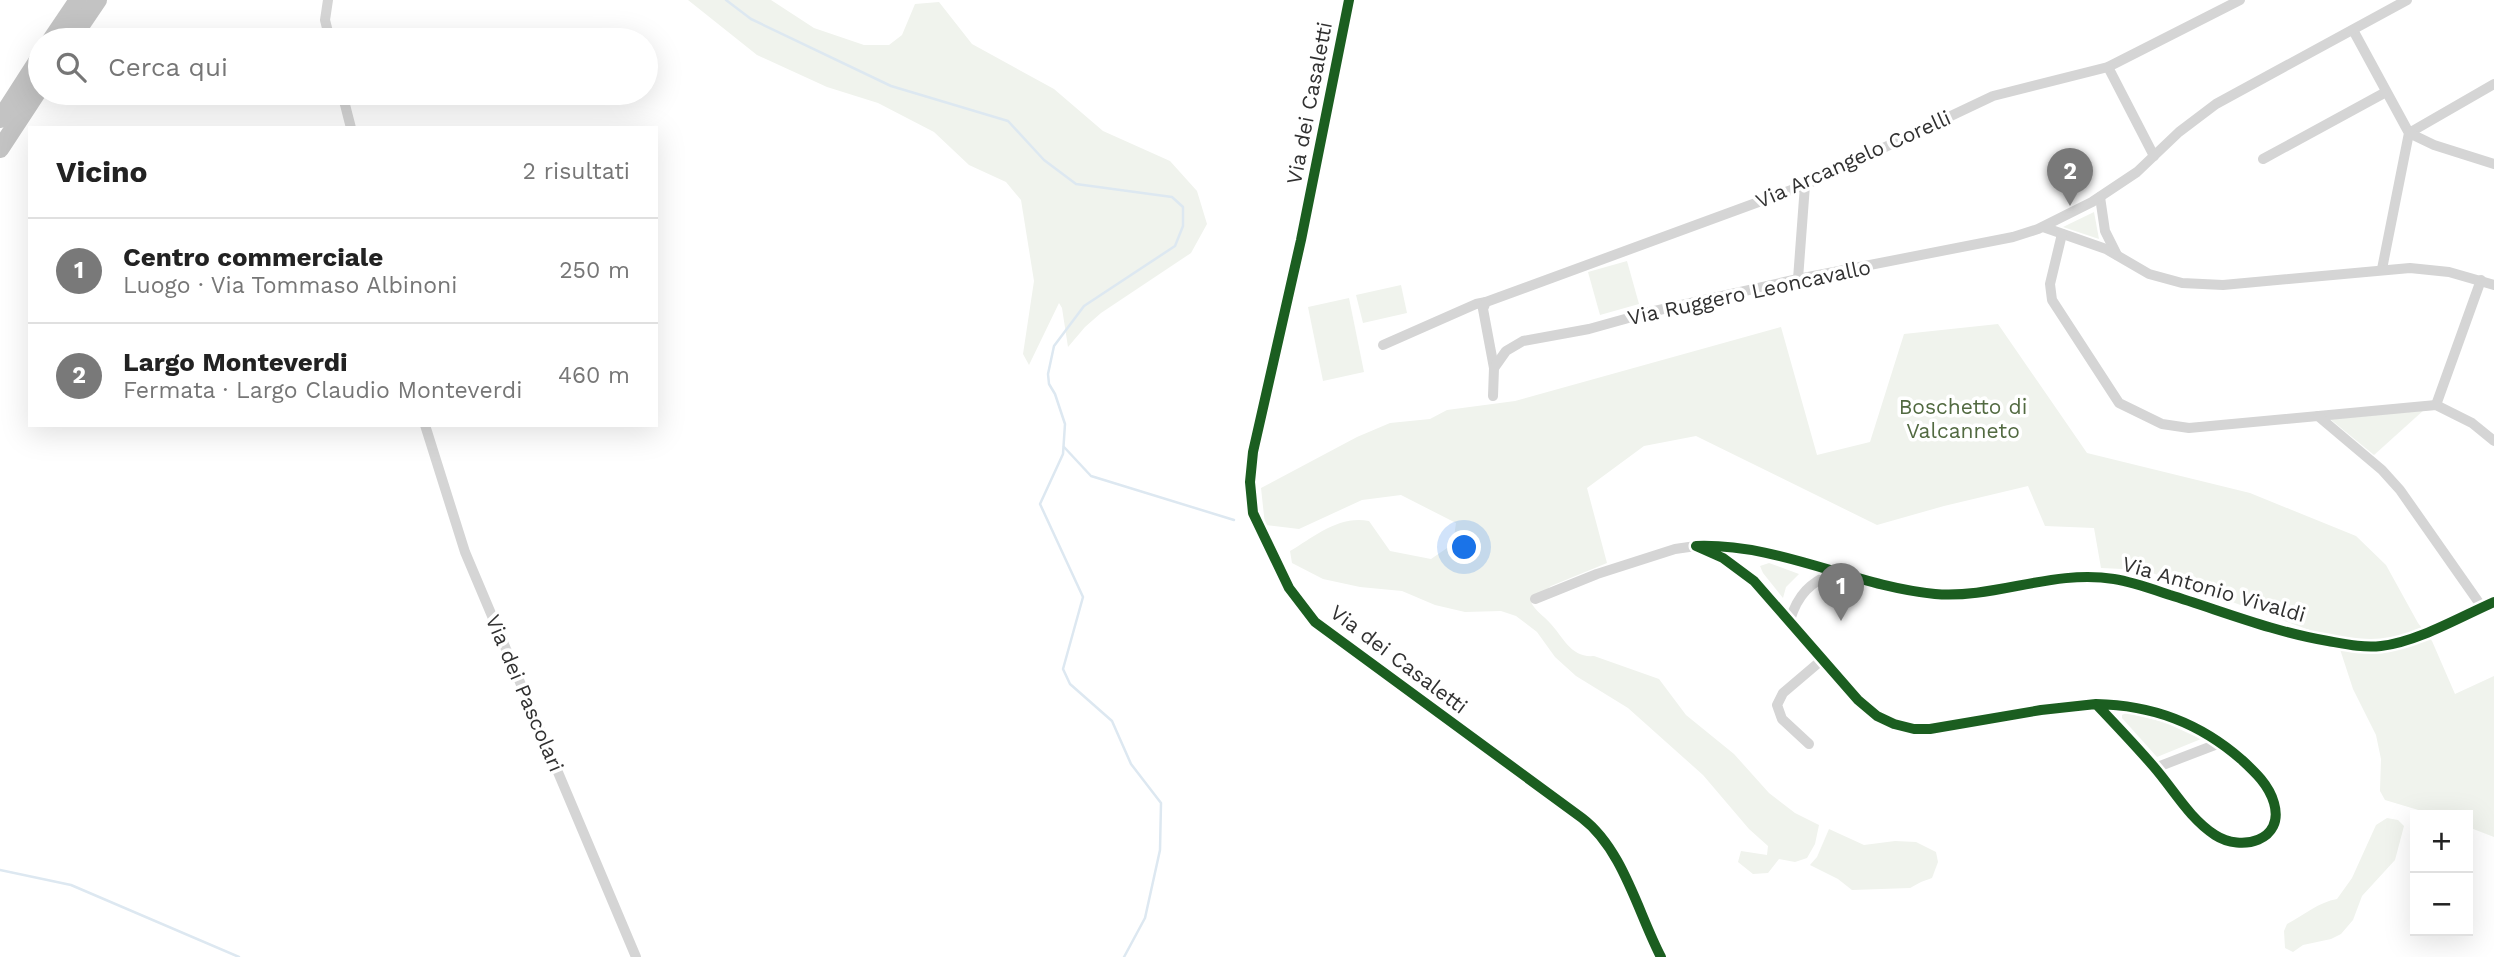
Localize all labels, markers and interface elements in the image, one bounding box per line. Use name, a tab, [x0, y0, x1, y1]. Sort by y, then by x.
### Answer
street label: Via dei Casaletti	[1281, 20, 1337, 186]
search box	[28, 28, 658, 105]
icon: search	[52, 48, 90, 86]
text: Cerca qui	[108, 52, 228, 82]
street label: Via Arcangelo Corelli	[1752, 105, 1954, 213]
pin: 2	[2047, 148, 2093, 206]
text: Vicino	[56, 154, 148, 189]
text: 2 risultati	[522, 158, 630, 185]
text: Centro commerciale	[123, 242, 383, 272]
street label: Via Ruggero Leoncavallo	[1625, 254, 1873, 330]
text: 1	[74, 257, 84, 284]
text: 250 m	[559, 257, 630, 284]
text: Luogo · Via Tommaso Albinoni	[123, 272, 457, 299]
text: Largo Monteverdi	[123, 347, 348, 377]
text: 2	[72, 362, 86, 389]
text: 460 m	[558, 362, 630, 389]
text: Fermata · Largo Claudio Monteverdi	[123, 377, 522, 404]
park label: Boschetto di Valcanneto	[1899, 394, 2027, 443]
your location	[1447, 530, 1481, 564]
street label: Via Antonio Vivaldi	[2119, 551, 2309, 627]
pin: 1	[1818, 563, 1864, 621]
street label: Via dei Casaletti	[1326, 599, 1472, 719]
street label: Via dei Pascolari	[481, 611, 569, 775]
map controls	[2410, 810, 2473, 936]
button: +	[2410, 810, 2473, 873]
button: −	[2410, 873, 2473, 936]

